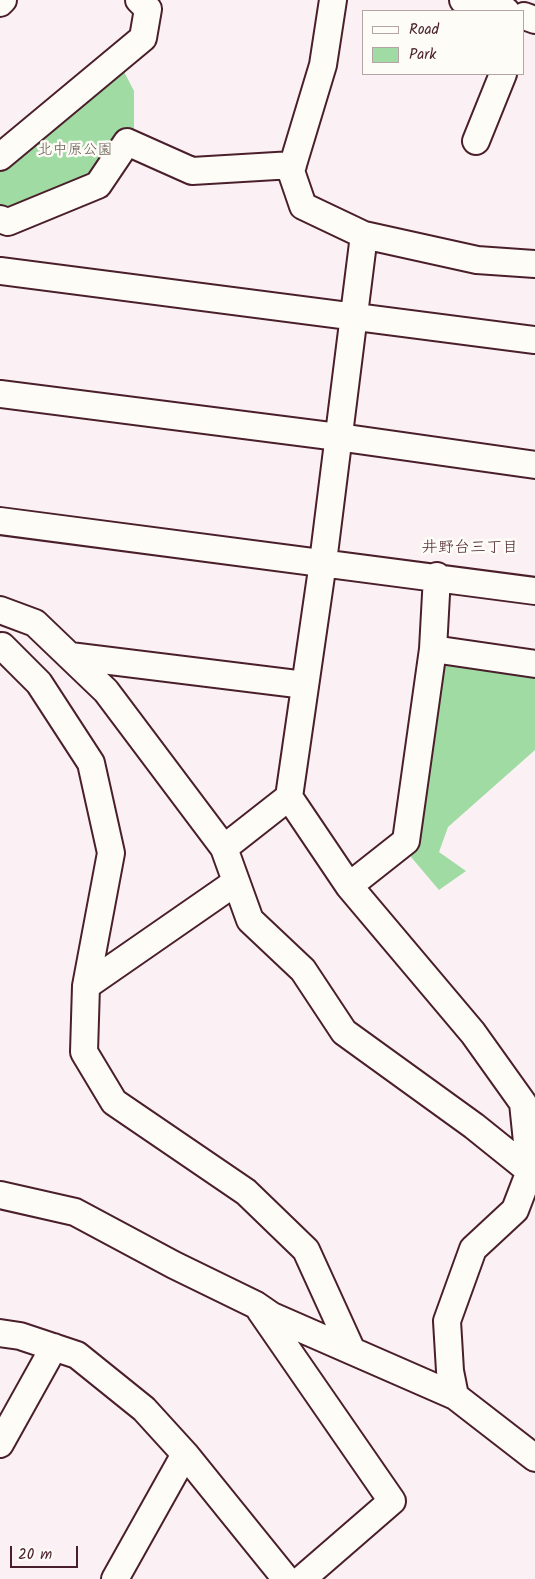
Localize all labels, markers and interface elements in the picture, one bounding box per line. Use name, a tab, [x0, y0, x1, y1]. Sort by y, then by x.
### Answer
legend	[362, 10, 525, 75]
text: Road	[409, 18, 439, 42]
text: Park	[409, 43, 436, 67]
park label: 北中原公園	[38, 142, 112, 160]
district label: 井野台三丁目	[422, 539, 518, 559]
scale bar	[12, 1536, 80, 1568]
text: 20 m	[18, 1543, 52, 1567]

